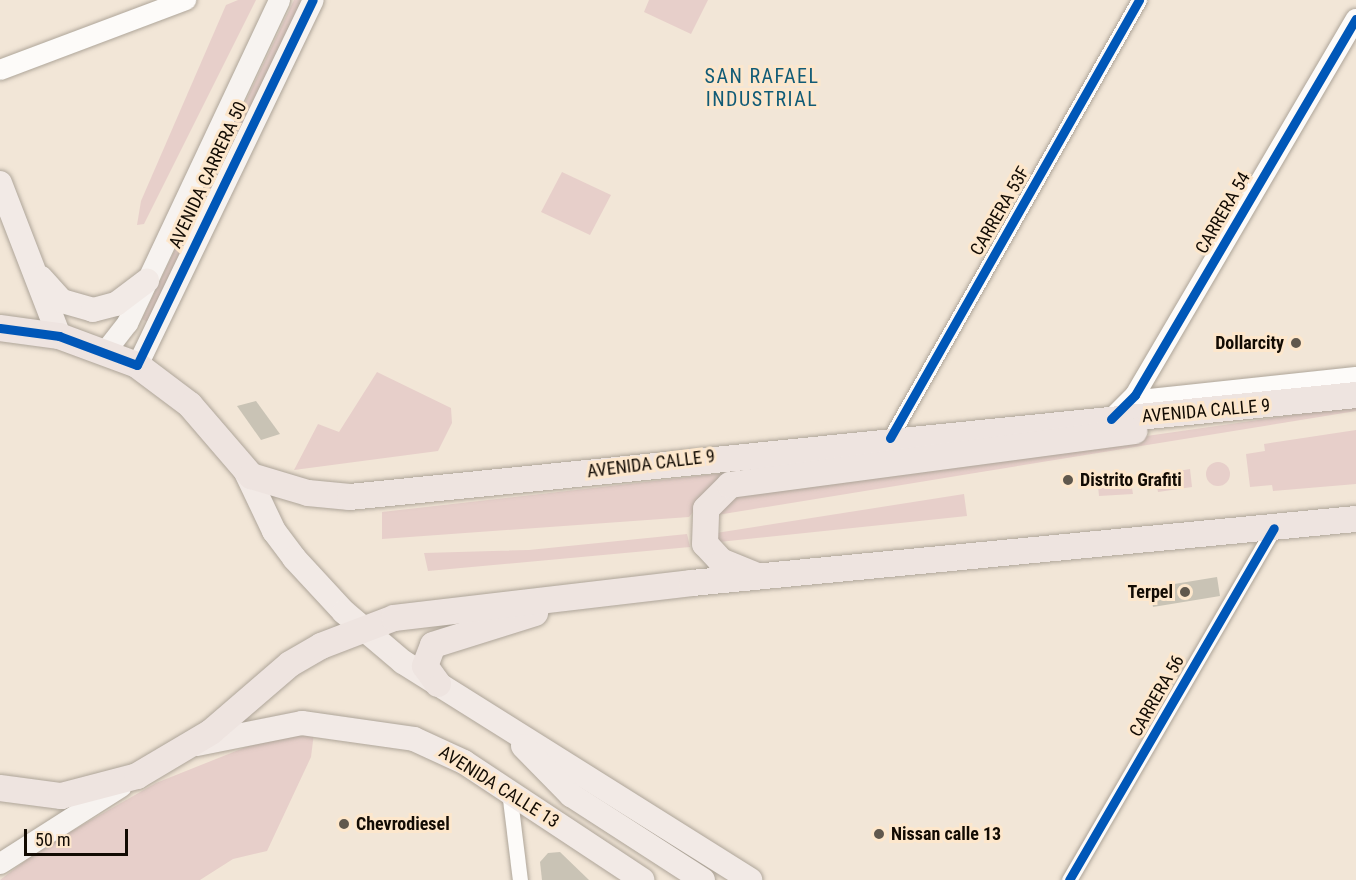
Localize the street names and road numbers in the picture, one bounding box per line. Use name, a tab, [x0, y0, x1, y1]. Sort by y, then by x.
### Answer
street label: AVENIDA CARRERA 50	[165, 98, 251, 252]
street label: CARRERA 53F	[966, 163, 1034, 259]
street label: CARRERA 54	[1191, 168, 1255, 258]
street label: AVENIDA CALLE 9	[1141, 395, 1271, 427]
street label: AVENIDA CALLE 9	[586, 445, 716, 483]
street label: CARRERA 56	[1125, 651, 1189, 741]
street label: AVENIDA CALLE 13	[435, 741, 563, 833]

